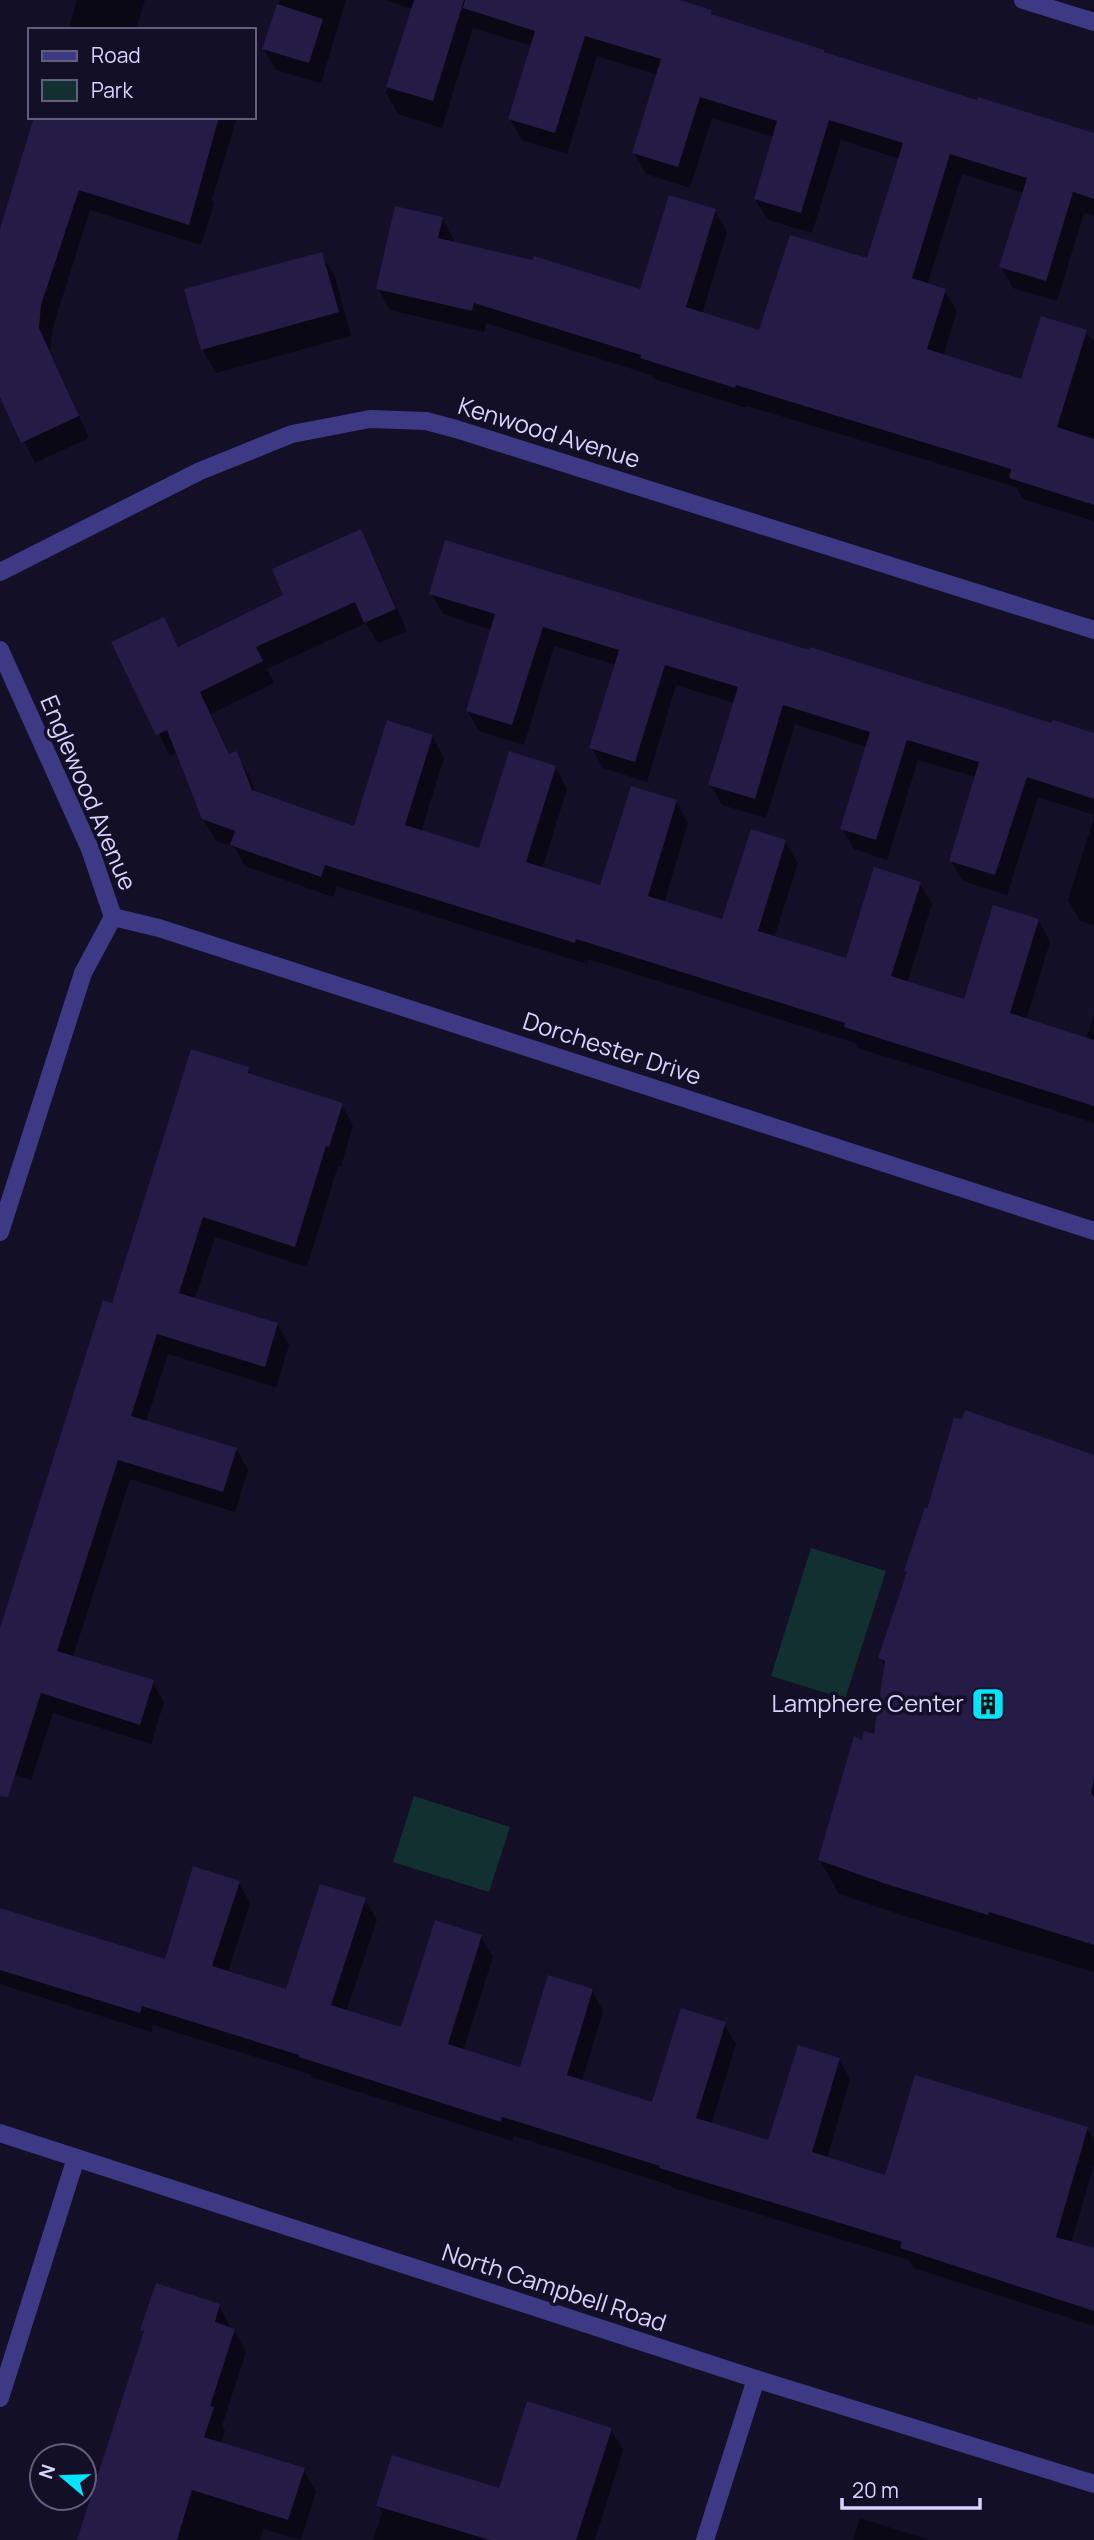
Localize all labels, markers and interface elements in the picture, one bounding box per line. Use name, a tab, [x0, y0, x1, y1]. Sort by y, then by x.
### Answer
legend	[28, 28, 256, 119]
text: Road	[91, 41, 141, 69]
text: Park	[91, 76, 133, 104]
street label: Kenwood Avenue	[454, 388, 645, 475]
street label: Englewood Avenue	[33, 690, 145, 895]
street label: Dorchester Drive	[519, 1003, 706, 1092]
building icon: Lamphere Center	[969, 1685, 1007, 1723]
place label: Lamphere Center	[771, 1686, 964, 1719]
street label: North Campbell Road	[438, 2235, 671, 2338]
north arrow	[28, 2442, 98, 2512]
text: N	[32, 2461, 61, 2482]
scale bar	[842, 2466, 980, 2510]
text: 20 m	[852, 2476, 899, 2504]

